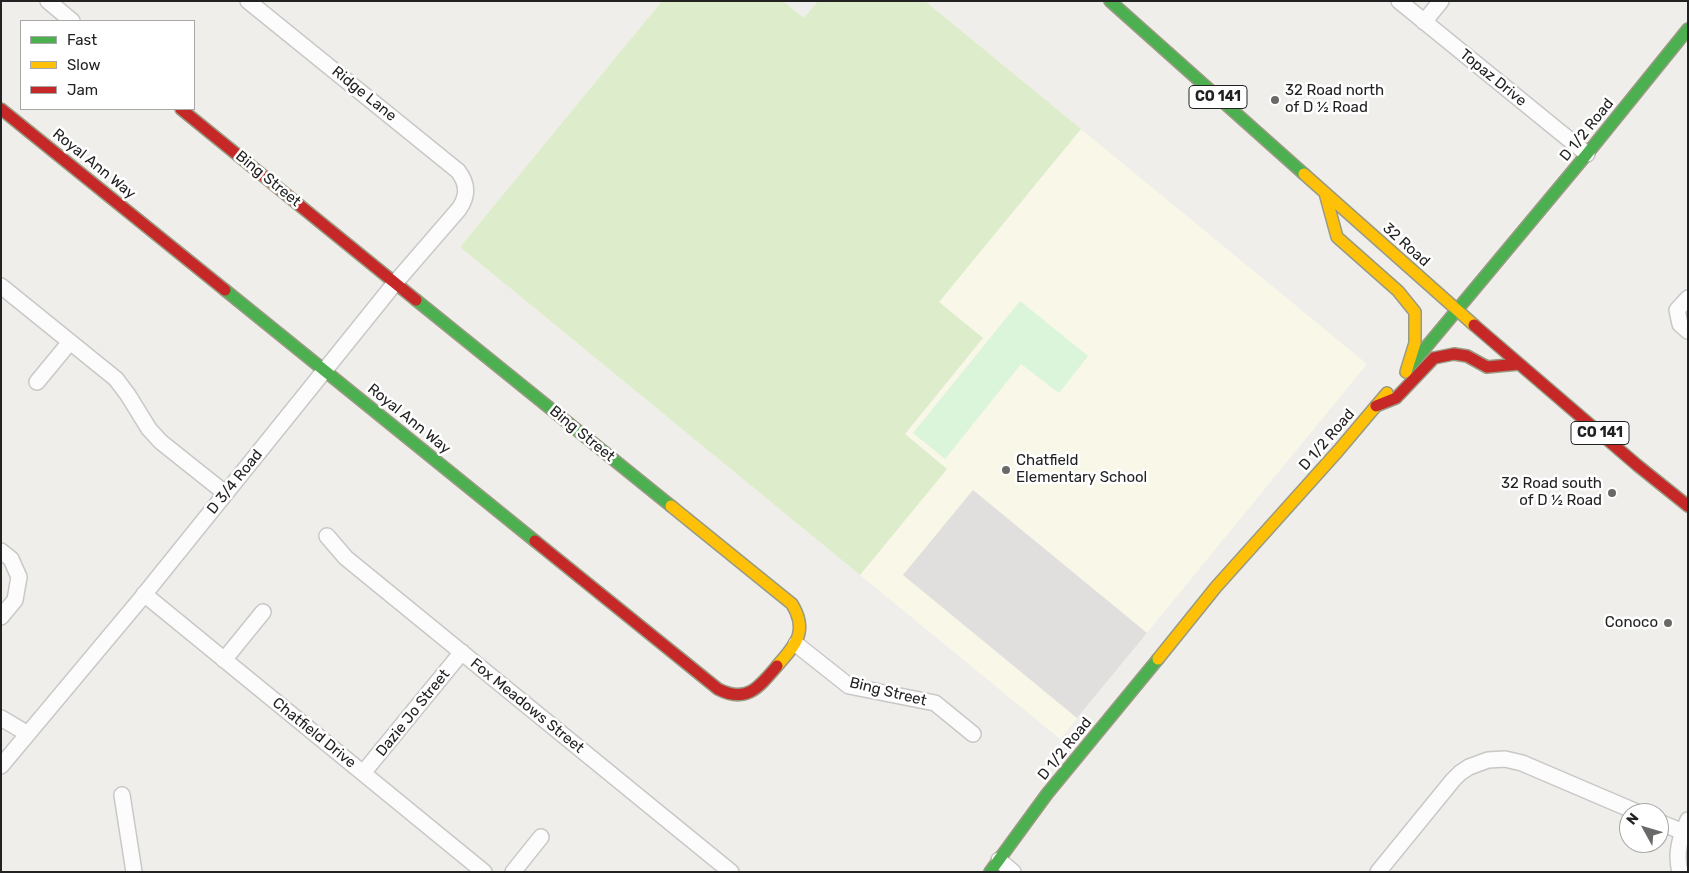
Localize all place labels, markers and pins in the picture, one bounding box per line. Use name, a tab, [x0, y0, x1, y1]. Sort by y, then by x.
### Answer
place label: 32 Road north of D ½ Road	[1285, 82, 1384, 117]
marker: 32 Road north of D ½ Road	[1269, 94, 1281, 106]
place label: Chatfield Elementary School	[1016, 452, 1147, 487]
marker: Chatfield Elementary School	[1000, 464, 1012, 476]
place label: 32 Road south of D ½ Road	[1501, 475, 1602, 510]
marker: 32 Road south of D ½ Road	[1606, 487, 1618, 499]
place label: Conoco	[1605, 614, 1658, 632]
marker: Conoco	[1662, 617, 1674, 629]

